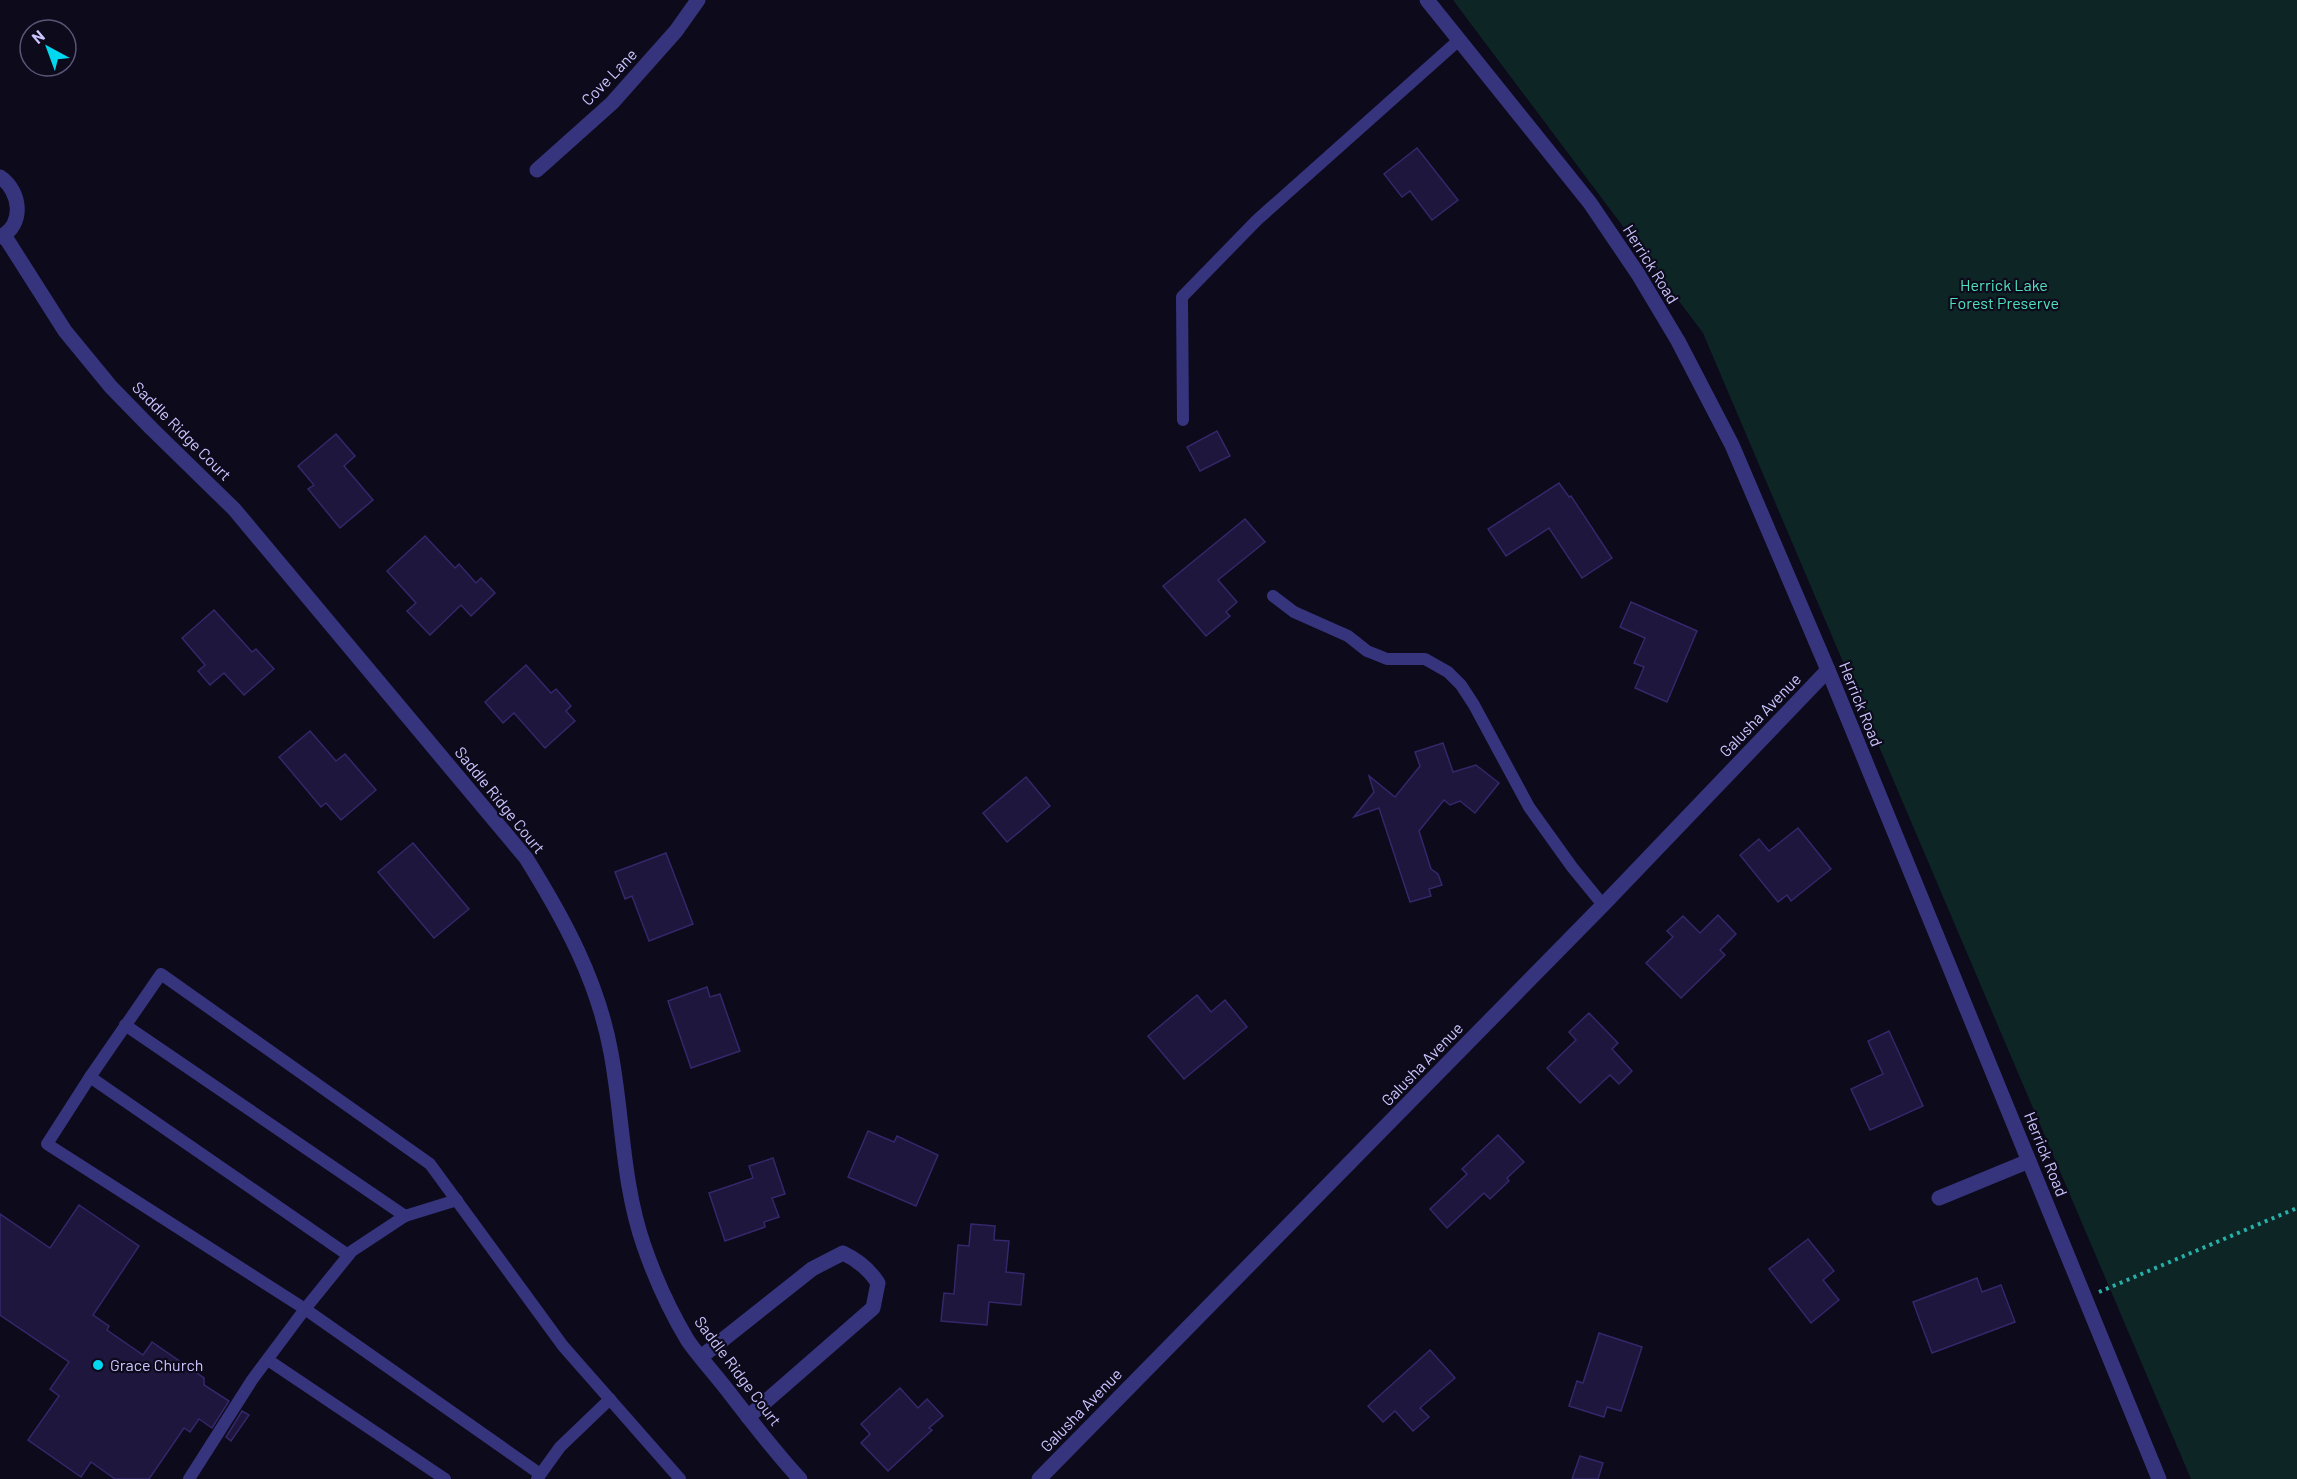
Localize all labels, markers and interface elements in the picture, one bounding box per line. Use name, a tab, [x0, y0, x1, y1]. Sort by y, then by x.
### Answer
north arrow	[18, 18, 78, 78]
text: N	[28, 26, 48, 47]
street label: Cove Lane	[577, 44, 640, 109]
street label: Herrick Road	[1620, 221, 1683, 307]
park label: Herrick Lake Forest Preserve	[1949, 275, 2059, 312]
street label: Saddle Ridge Court	[129, 377, 236, 484]
street label: Herrick Road	[1836, 659, 1887, 749]
street label: Galusha Avenue	[1715, 669, 1804, 760]
street label: Saddle Ridge Court	[451, 742, 549, 857]
street label: Galusha Avenue	[1377, 1018, 1466, 1109]
street label: Herrick Road	[2021, 1109, 2072, 1199]
street label: Saddle Ridge Court	[691, 1312, 786, 1429]
place label: Grace Church	[110, 1355, 203, 1374]
marker: Grace Church	[91, 1358, 105, 1372]
street label: Galusha Avenue	[1036, 1364, 1125, 1455]

